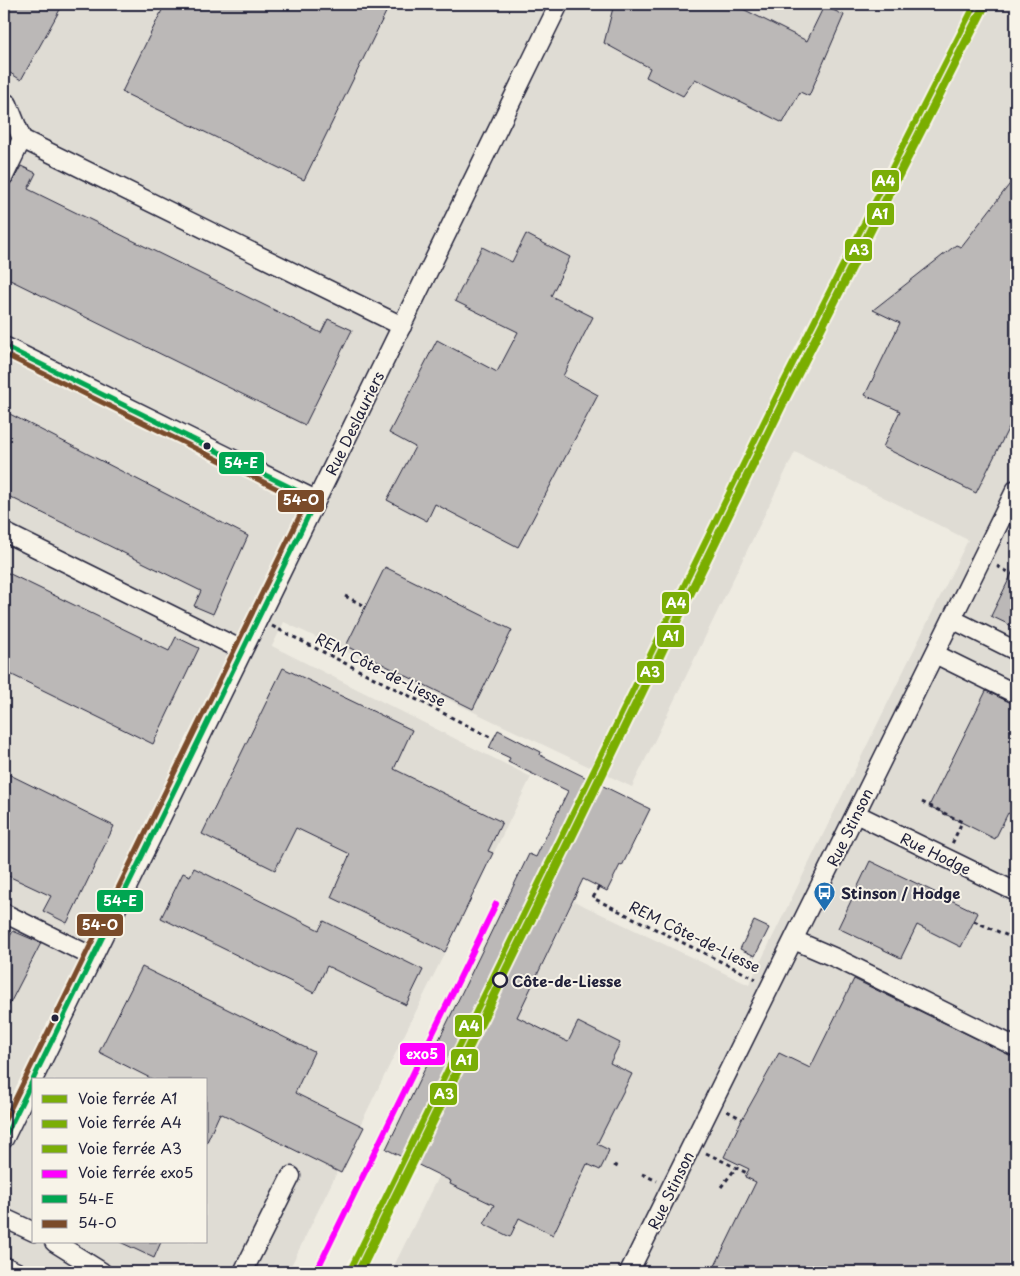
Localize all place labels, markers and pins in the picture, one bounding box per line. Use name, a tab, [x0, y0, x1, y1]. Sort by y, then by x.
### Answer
unlabelled marker	[202, 441, 212, 451]
bus stop icon: Stinson / Hodge	[813, 880, 837, 911]
place label: Stinson / Hodge	[841, 881, 960, 904]
place label: Côte-de-Liesse	[512, 969, 622, 992]
marker: Côte-de-Liesse	[492, 972, 508, 988]
unlabelled marker	[50, 1013, 60, 1023]

